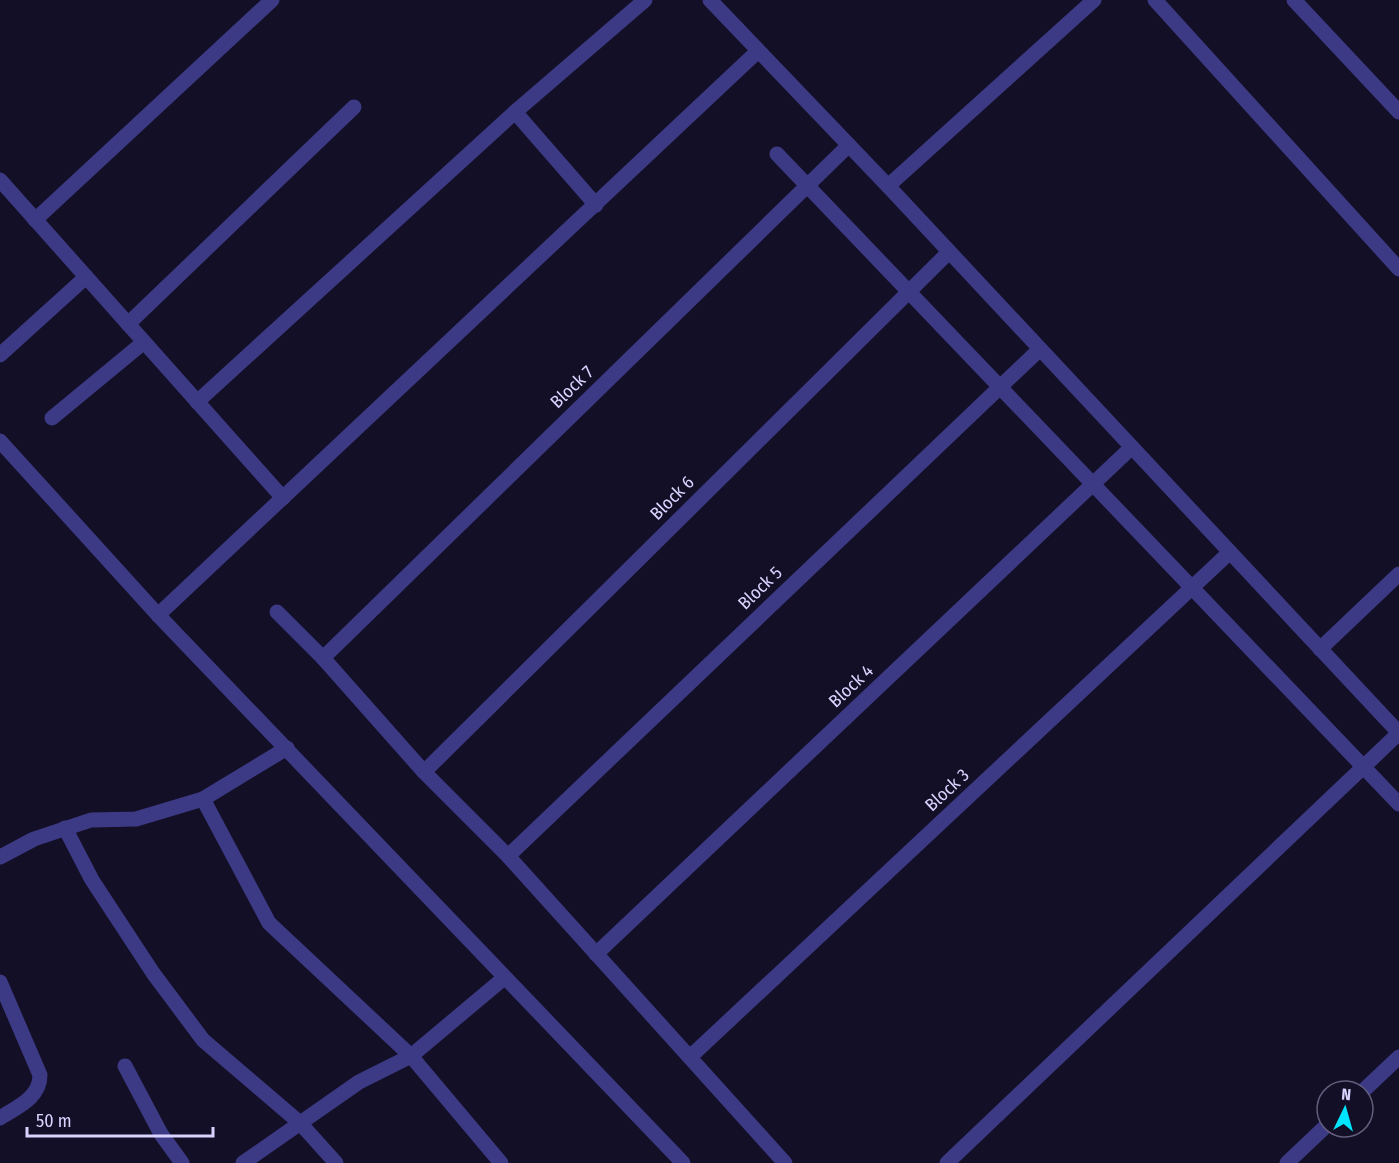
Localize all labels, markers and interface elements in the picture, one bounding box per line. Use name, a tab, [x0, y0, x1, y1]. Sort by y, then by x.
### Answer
street label: Block 7	[546, 361, 598, 413]
street label: Block 6	[645, 471, 699, 525]
street label: Block 5	[733, 562, 787, 614]
street label: Block 4	[824, 660, 878, 712]
street label: Block 3	[920, 764, 974, 816]
north arrow	[1315, 1079, 1375, 1139]
text: N	[1341, 1085, 1352, 1104]
scale bar	[27, 1100, 213, 1138]
text: 50 m	[36, 1110, 72, 1132]

